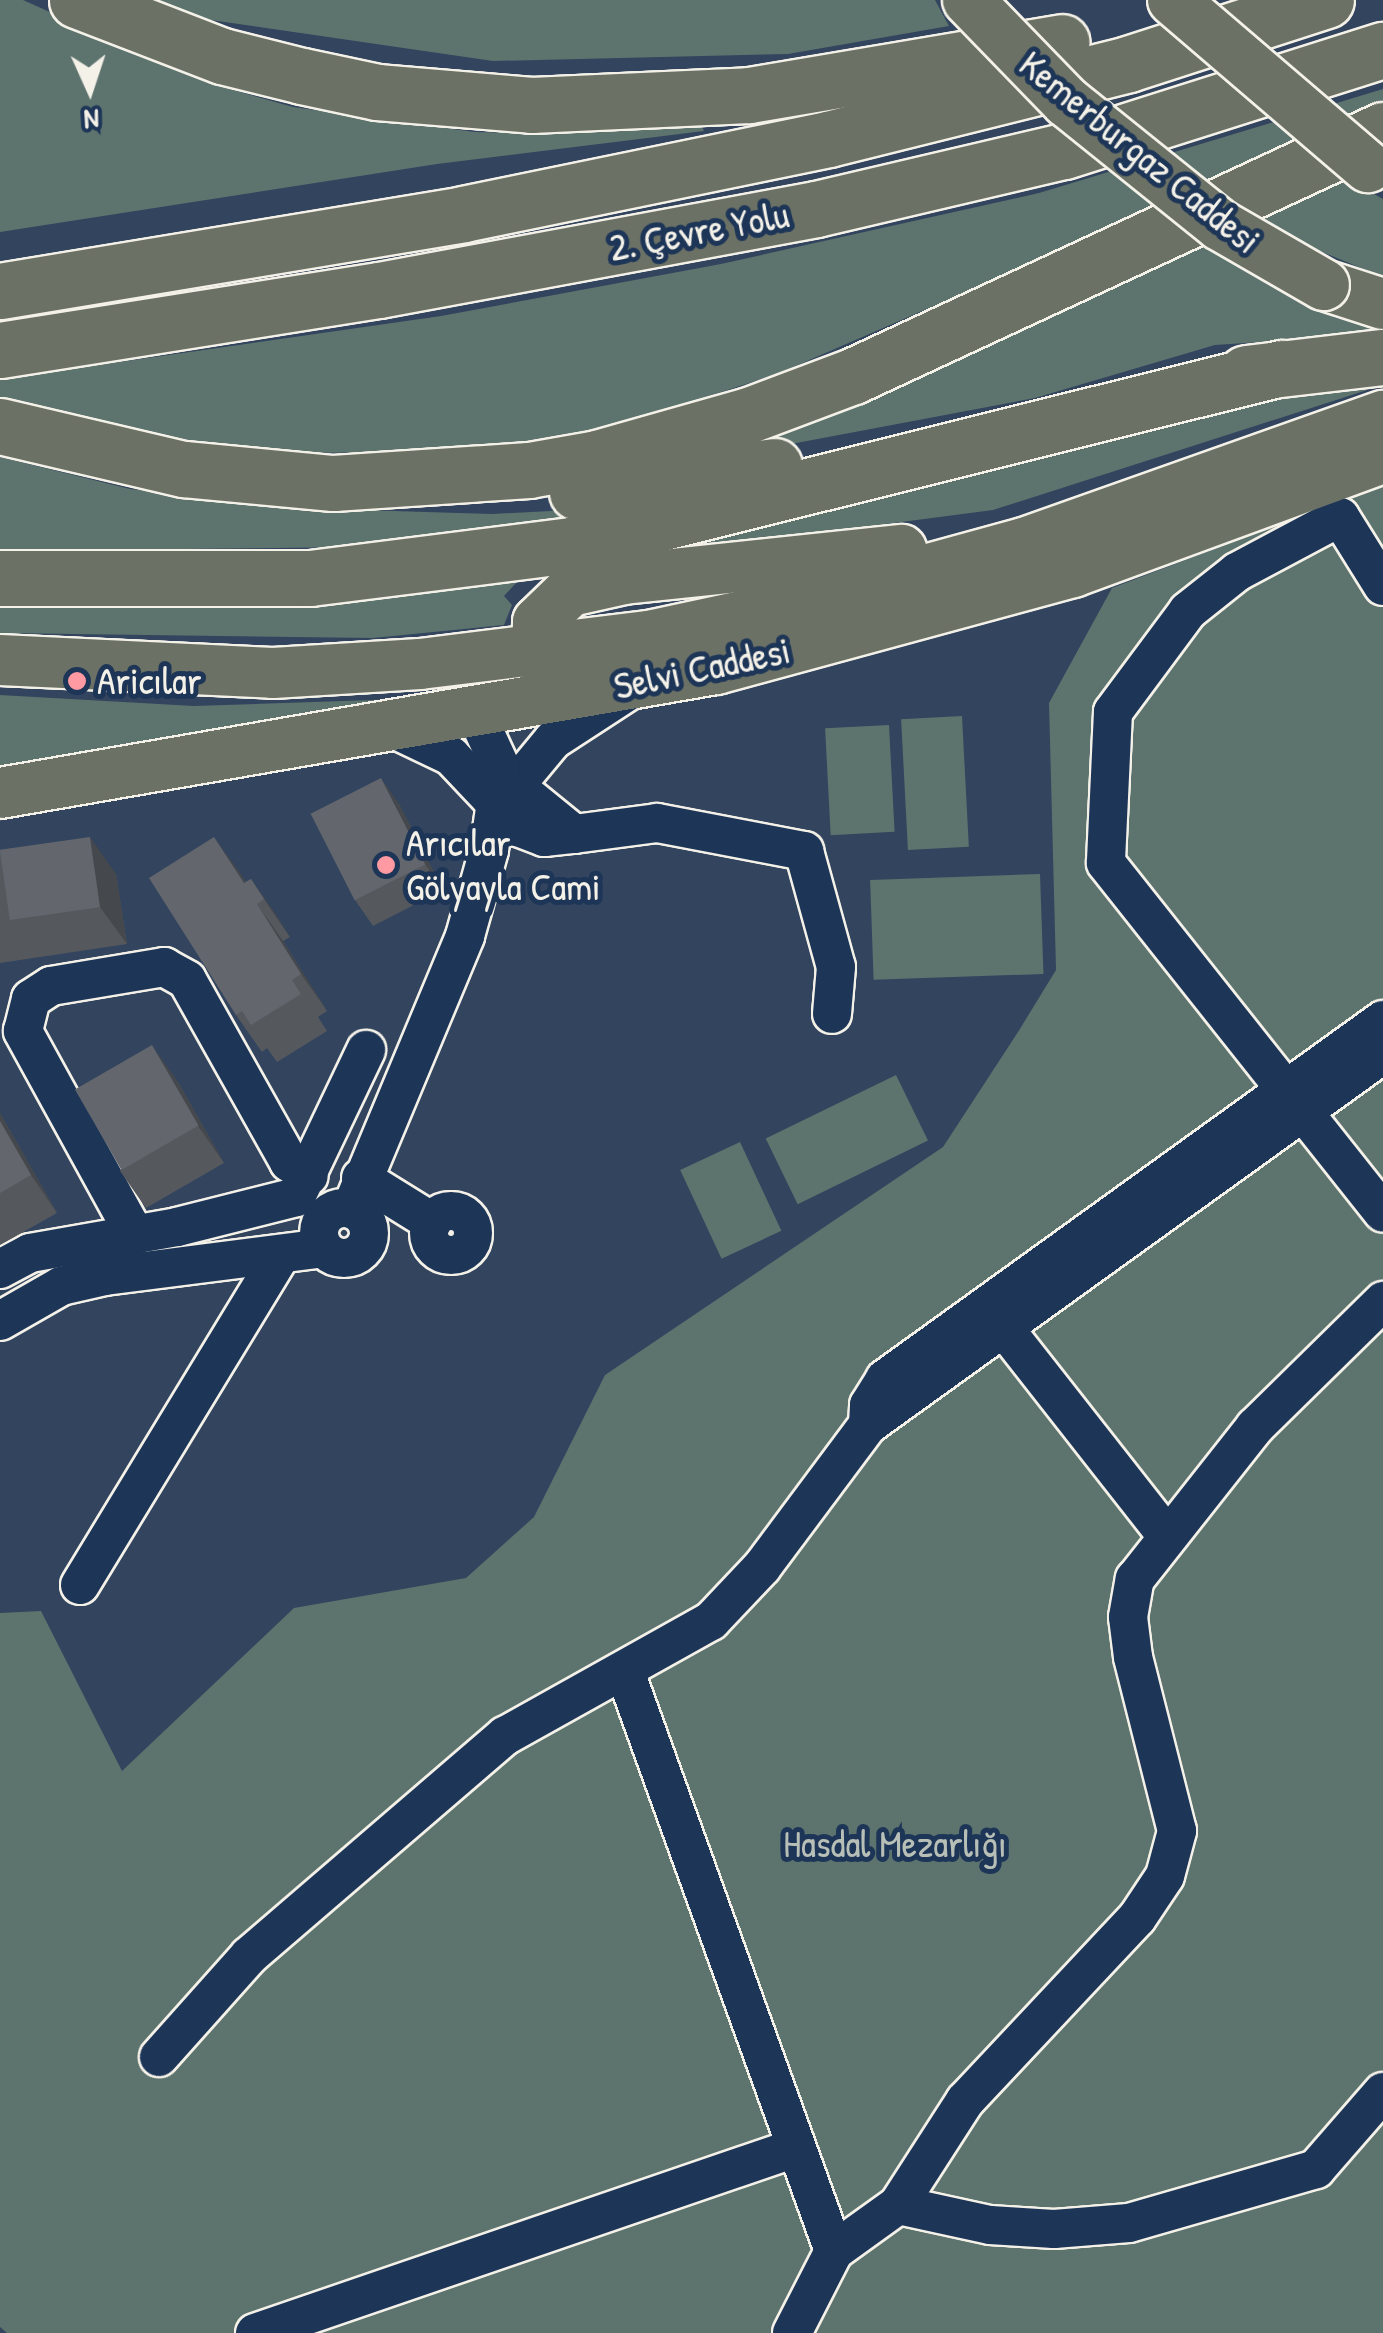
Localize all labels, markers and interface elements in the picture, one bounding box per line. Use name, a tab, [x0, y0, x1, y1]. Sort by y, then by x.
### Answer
north arrow	[40, 40, 140, 140]
street label: Kemerburgaz Caddesi	[1010, 41, 1270, 263]
text: N	[83, 101, 100, 139]
street label: 2. Çevre Yolu	[605, 191, 793, 271]
street label: Selvi Caddesi	[610, 627, 794, 709]
place label: Aricılar	[97, 658, 202, 704]
marker: Aricılar	[66, 670, 88, 692]
place label: Arıcılar Gölyayla Cami	[406, 820, 601, 909]
marker: Arıcılar Gölyayla Cami	[375, 854, 397, 876]
park label: Hasdal Mezarlığı	[783, 1821, 1007, 1867]

